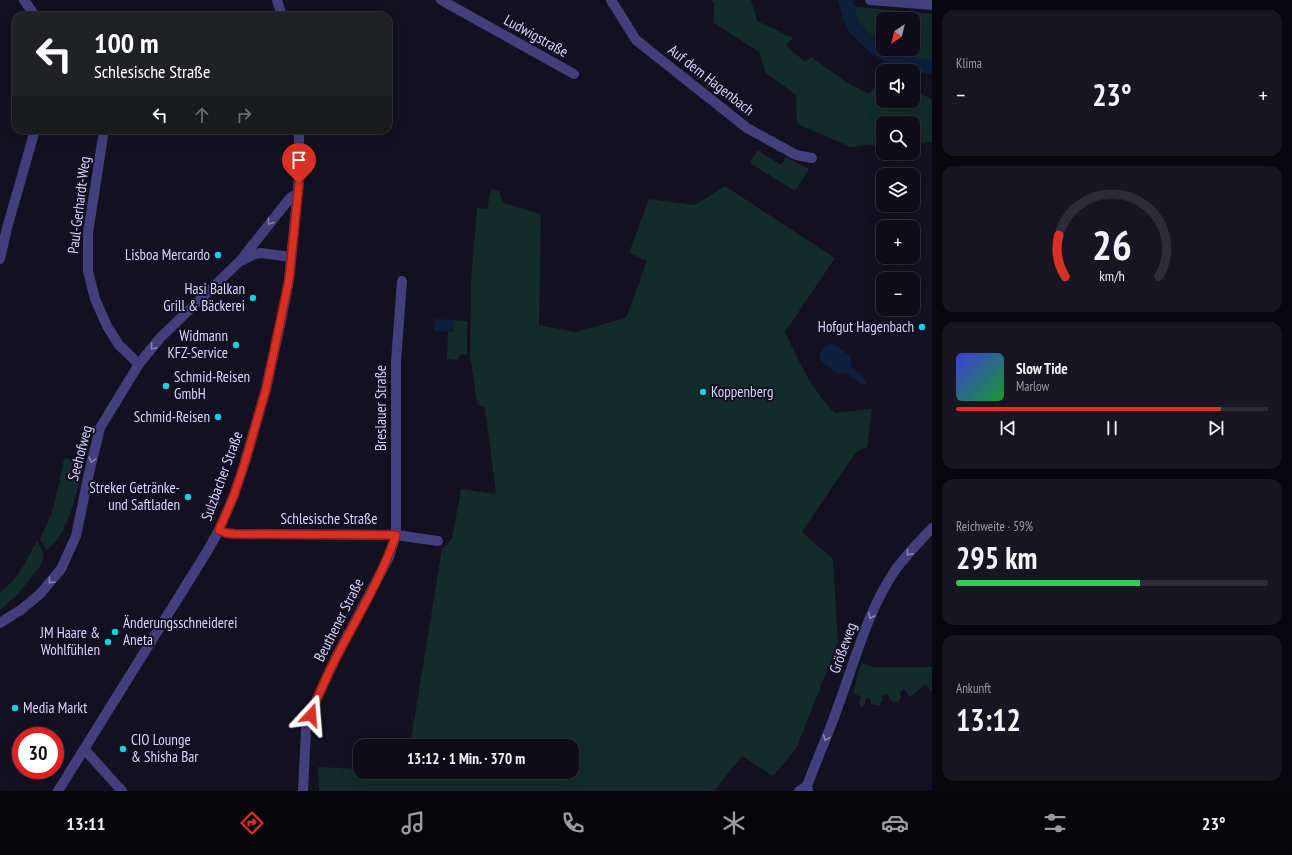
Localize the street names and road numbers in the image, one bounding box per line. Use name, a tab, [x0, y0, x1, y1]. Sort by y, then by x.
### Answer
street label: Ludwigstraße	[501, 10, 572, 61]
street label: Auf dem Hagenbach	[664, 40, 758, 119]
street label: Paul-Gerhardt-Weg	[63, 155, 94, 255]
street label: Breslauer Straße	[371, 365, 390, 451]
street label: Seehofweg	[63, 423, 96, 483]
street label: Sulzbacher Straße	[197, 428, 247, 523]
street label: Schlesische Straße	[281, 509, 377, 528]
street label: Beuthener Straße	[309, 575, 368, 665]
street label: Größeweg	[825, 620, 860, 676]

